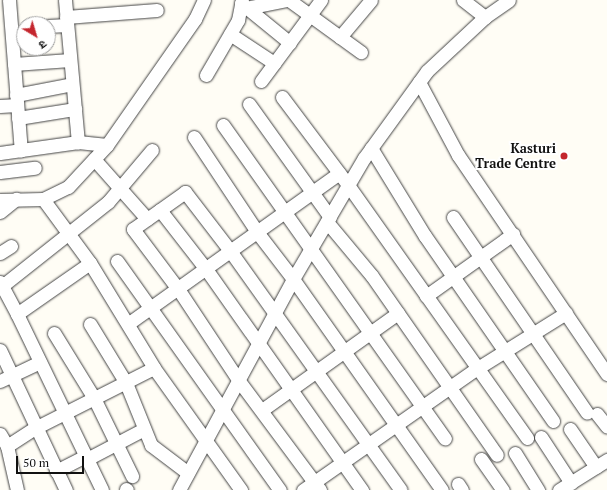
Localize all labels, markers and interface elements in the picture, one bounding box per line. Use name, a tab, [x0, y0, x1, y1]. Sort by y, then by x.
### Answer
north arrow	[16, 16, 56, 56]
text: उ	[36, 37, 50, 52]
place label: Kasturi Trade Centre	[475, 141, 556, 172]
marker: Kasturi Trade Centre	[559, 151, 569, 161]
scale bar	[18, 448, 86, 474]
text: 50 m	[23, 455, 49, 470]

